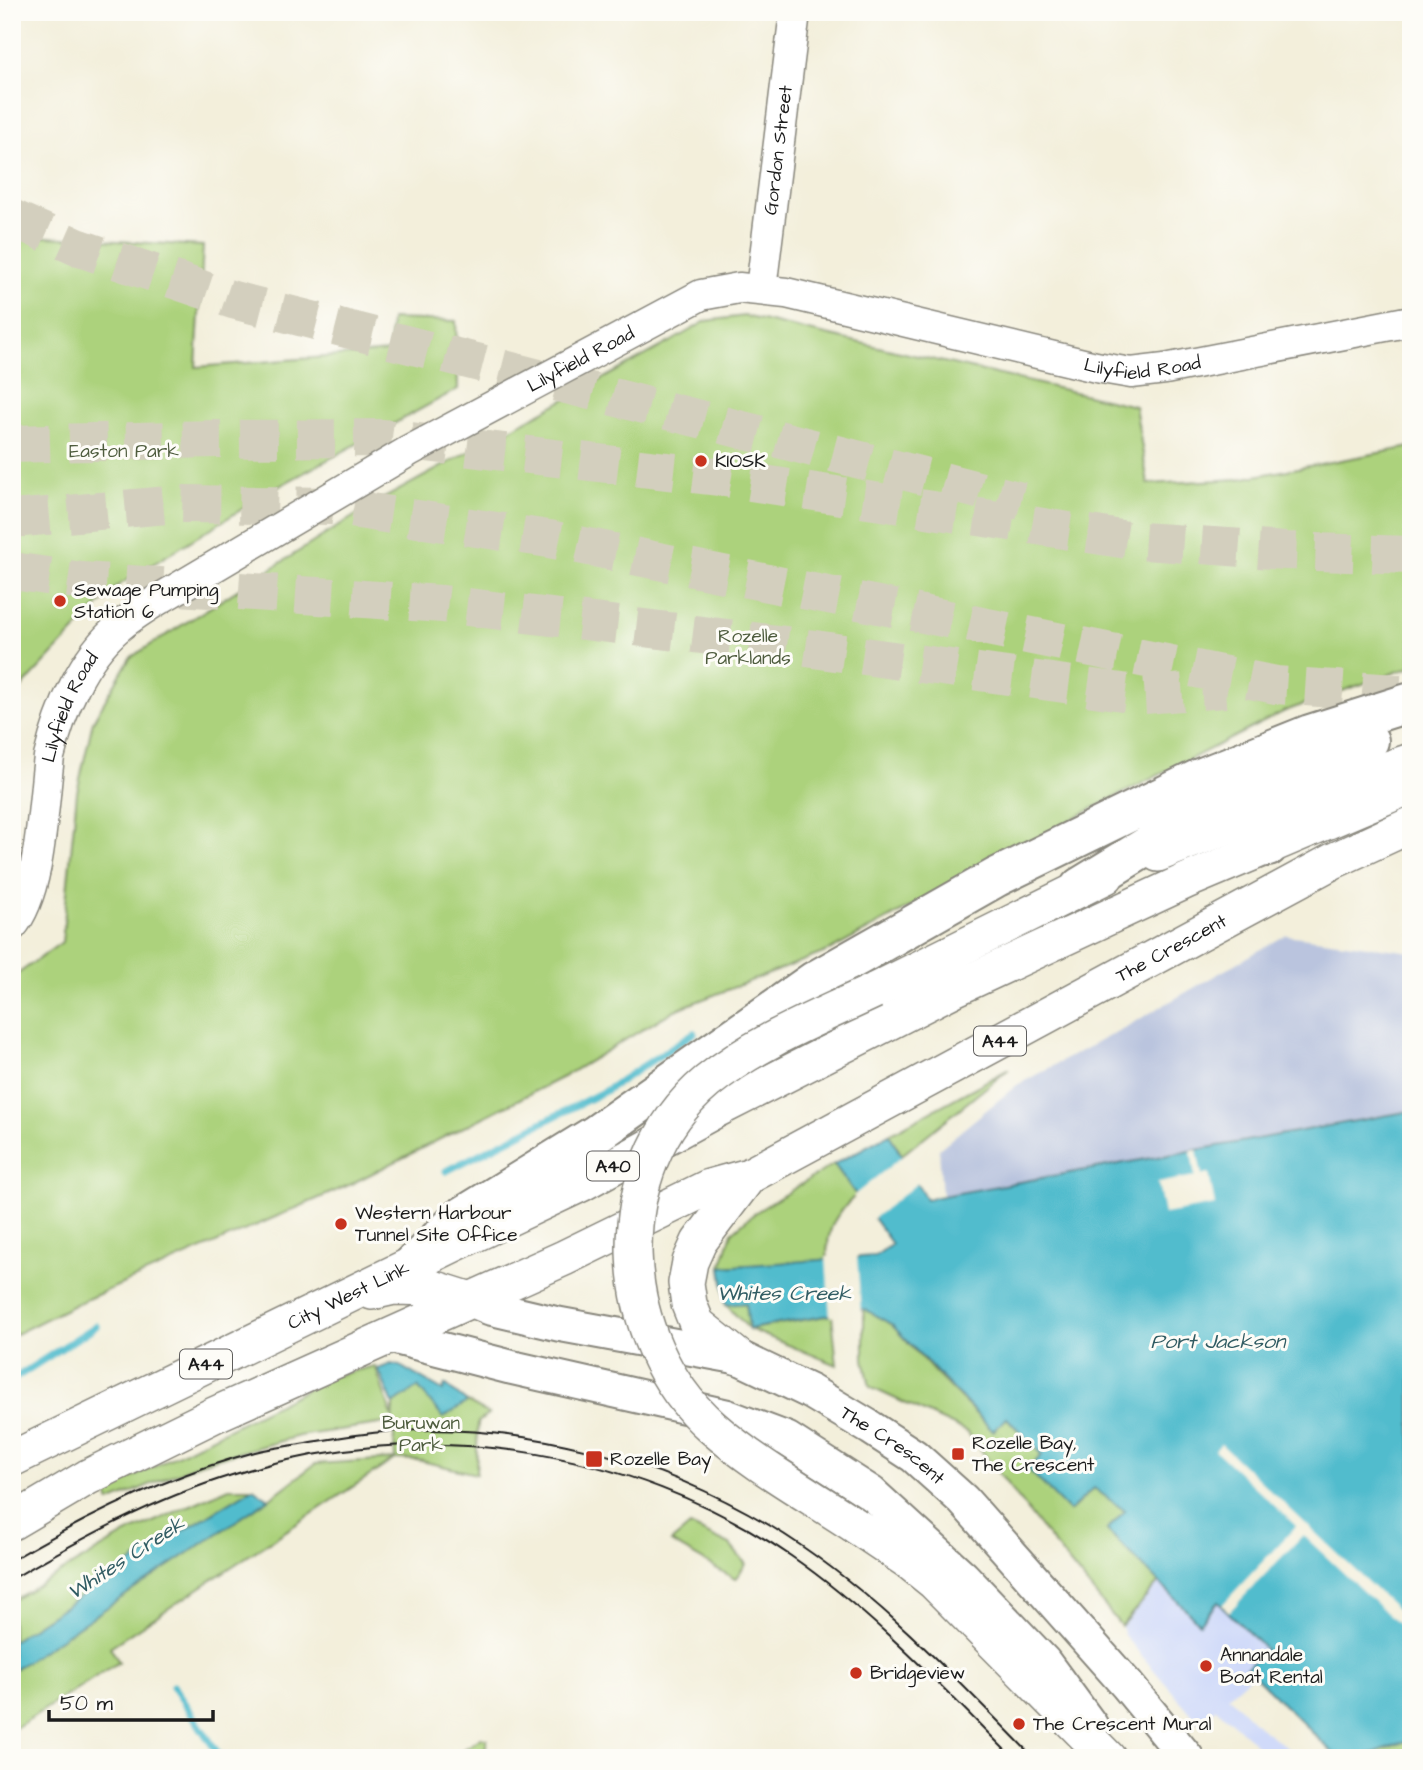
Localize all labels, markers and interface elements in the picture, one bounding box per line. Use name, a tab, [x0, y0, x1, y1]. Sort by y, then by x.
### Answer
street label: Gordon Street	[757, 83, 799, 216]
street label: Lilyfield Road	[522, 319, 639, 399]
street label: Lilyfield Road	[1081, 349, 1203, 387]
park label: Easton Park	[69, 438, 179, 465]
place label: KIOSK	[715, 448, 766, 475]
marker: KIOSK	[693, 453, 709, 469]
place label: Sewage Pumping Station 6	[74, 577, 219, 626]
marker: Sewage Pumping Station 6	[52, 593, 68, 609]
park label: Rozelle Parklands	[705, 623, 791, 672]
street label: Lilyfield Road	[35, 646, 105, 765]
street label: The Crescent	[1111, 907, 1232, 989]
road number: A44	[974, 1026, 1026, 1056]
road number: A40	[587, 1152, 639, 1181]
place label: Western Harbour Tunnel Site Office	[355, 1200, 517, 1249]
marker: Western Harbour Tunnel Site Office	[333, 1216, 349, 1232]
street label: City West Link	[283, 1254, 414, 1336]
water label: Whites Creek	[717, 1279, 852, 1308]
water label: Port Jackson	[1151, 1327, 1287, 1356]
road number: A44	[180, 1350, 232, 1378]
street label: The Crescent	[835, 1399, 951, 1491]
park label: Buruwan Park	[382, 1410, 460, 1459]
place label: Rozelle Bay, The Crescent	[972, 1430, 1095, 1479]
place label: Rozelle Bay	[610, 1446, 712, 1474]
marker: Rozelle Bay, The Crescent	[950, 1446, 966, 1462]
marker: Rozelle Bay	[584, 1449, 604, 1469]
water label: Whites Creek	[62, 1509, 191, 1607]
place label: Annandale Boat Rental	[1220, 1642, 1323, 1691]
marker: Annandale Boat Rental	[1198, 1658, 1214, 1674]
place label: Bridgeview	[870, 1660, 965, 1688]
marker: Bridgeview	[848, 1665, 864, 1681]
scale bar	[49, 1679, 214, 1723]
text: 50 m	[60, 1689, 114, 1718]
place label: The Crescent Mural	[1033, 1711, 1211, 1738]
marker: The Crescent Mural	[1011, 1716, 1027, 1732]

